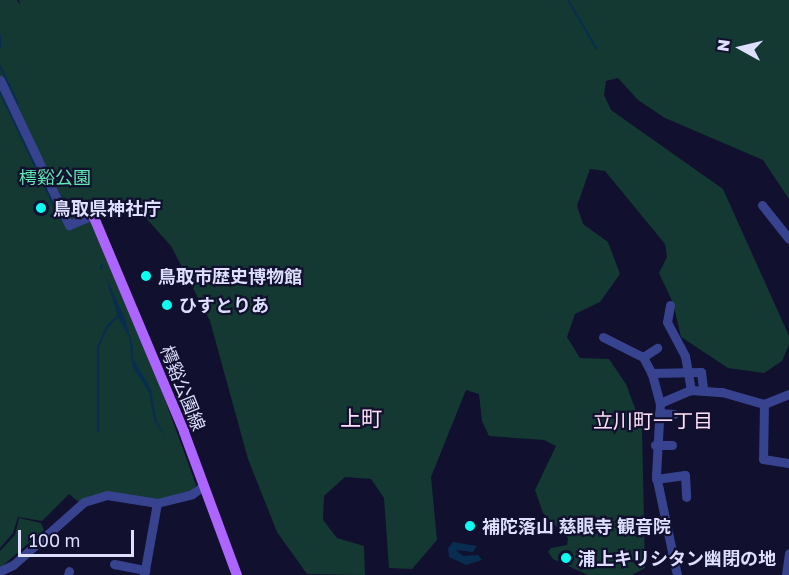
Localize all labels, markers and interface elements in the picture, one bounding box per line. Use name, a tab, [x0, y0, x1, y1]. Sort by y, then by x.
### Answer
north arrow	[711, 18, 771, 78]
text: N	[712, 38, 734, 53]
park label: 樗谿公園	[19, 166, 91, 188]
place label: 鳥取県神社庁	[53, 197, 161, 219]
marker: 鳥取県神社庁	[34, 201, 48, 215]
place label: 鳥取市歴史博物館	[158, 265, 302, 287]
marker: 鳥取市歴史博物館	[139, 269, 153, 283]
place label: ひすとりあ	[179, 294, 269, 316]
marker: ひすとりあ	[160, 298, 174, 312]
street label: 樗谿公園線	[156, 342, 210, 434]
district label: 上町	[340, 405, 382, 431]
district label: 立川町一丁目	[593, 408, 713, 432]
place label: 補陀落山 慈眼寺 観音院	[482, 515, 671, 537]
scale bar	[21, 518, 136, 556]
marker: 補陀落山 慈眼寺 観音院	[463, 519, 477, 533]
text: 100 m	[29, 529, 80, 551]
place label: 浦上キリシタン幽閉の地	[578, 547, 776, 569]
marker: 浦上キリシタン幽閉の地	[559, 551, 573, 565]

